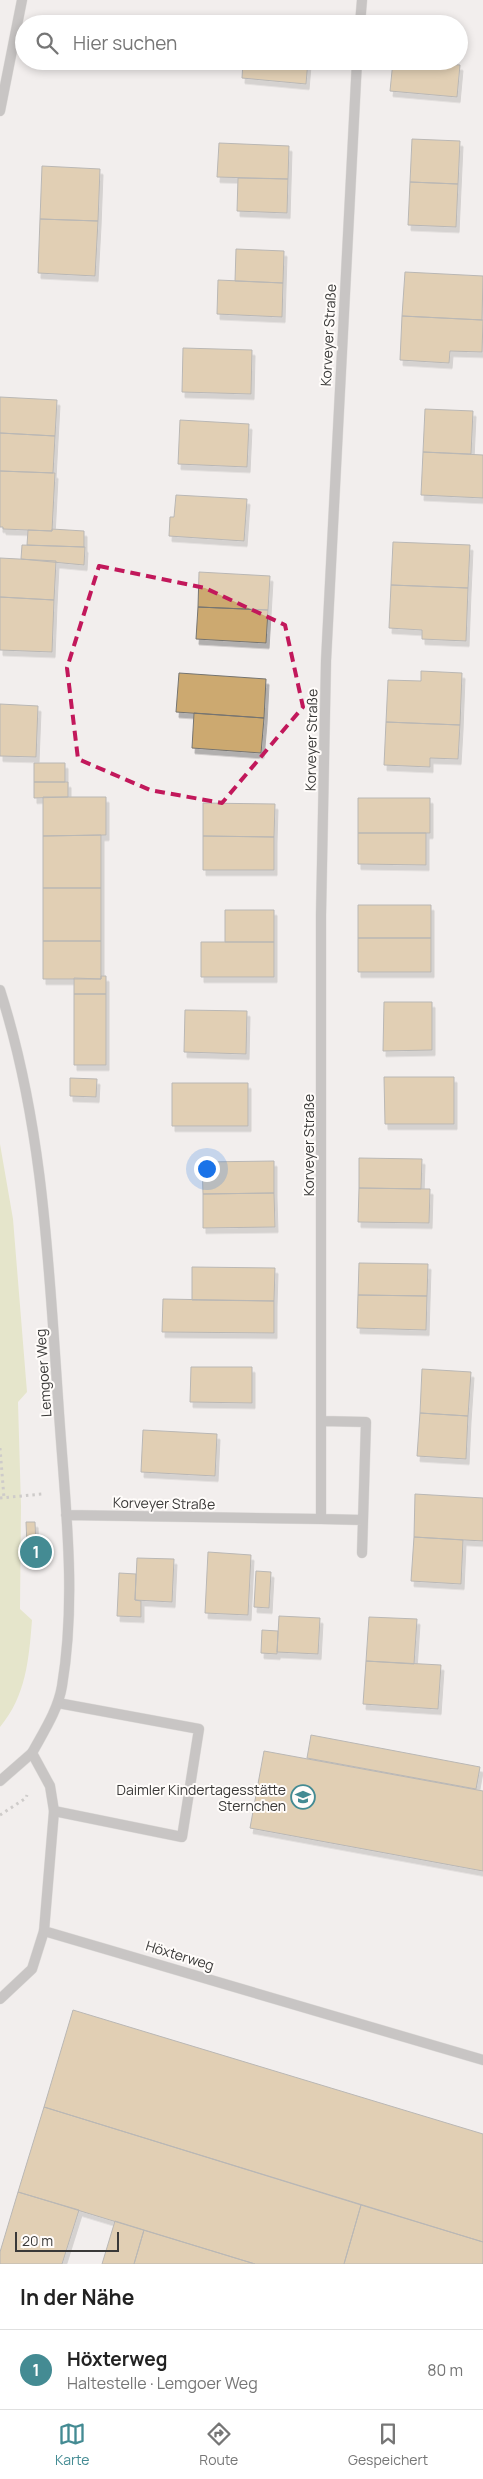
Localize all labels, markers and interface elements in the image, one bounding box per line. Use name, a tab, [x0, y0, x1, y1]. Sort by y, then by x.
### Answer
search box	[15, 15, 468, 70]
icon: search	[33, 29, 61, 57]
text: Hier suchen	[73, 30, 177, 56]
street label: Korveyer Straße	[316, 283, 340, 387]
street label: Korveyer Straße	[301, 689, 321, 791]
street label: Korveyer Straße	[299, 1094, 318, 1196]
your location	[194, 1156, 220, 1182]
street label: Lemgoer Weg	[30, 1328, 56, 1418]
street label: Korveyer Straße	[113, 1493, 215, 1513]
pin: 1	[20, 1533, 52, 1571]
place label: Daimler Kindertagesstätte Sternchen	[117, 1780, 286, 1815]
school or university icon: Daimler Kindertagesstätte Sternchen	[290, 1784, 316, 1810]
street label: Höxterweg	[143, 1936, 217, 1974]
scale bar	[15, 2229, 119, 2252]
text: 20 m	[22, 2231, 53, 2250]
text: In der Nähe	[20, 2283, 134, 2311]
text: Höxterweg	[67, 2346, 167, 2372]
text: 1	[32, 2359, 40, 2381]
text: 80 m	[427, 2359, 463, 2381]
text: Haltestelle · Lemgoer Weg	[67, 2372, 258, 2394]
tab: Karte	[55, 2420, 90, 2469]
tab: Route	[199, 2420, 238, 2469]
tab: Gespeichert	[348, 2420, 428, 2469]

